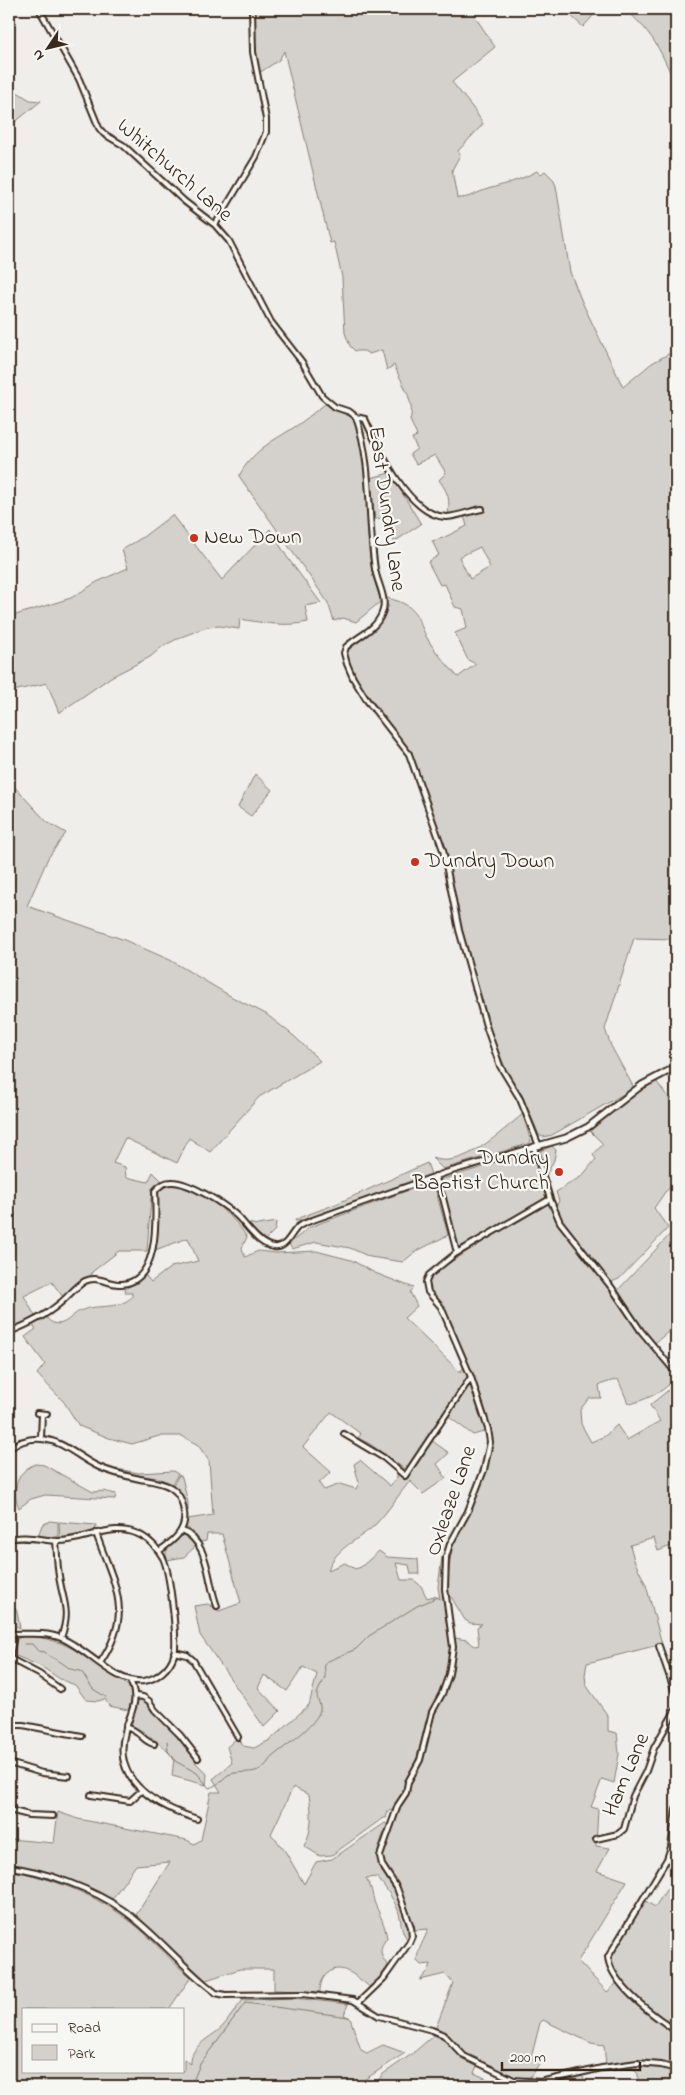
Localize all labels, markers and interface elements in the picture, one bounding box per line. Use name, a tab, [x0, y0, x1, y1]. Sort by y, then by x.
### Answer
north arrow	[22, 22, 72, 72]
text: N	[27, 45, 50, 64]
street label: Whitchurch Lane	[109, 111, 239, 231]
street label: East Dundry Lane	[358, 424, 413, 594]
place label: New Down	[204, 522, 302, 554]
marker: New Down	[188, 532, 200, 544]
place label: Dundry Down	[424, 846, 554, 879]
marker: Dundry Down	[409, 856, 421, 868]
place label: Dundry Baptist Church	[412, 1143, 549, 1200]
marker: Dundry Baptist Church	[553, 1166, 565, 1178]
street label: Oxleaze Lane	[418, 1441, 486, 1561]
street label: Ham Lane	[595, 1728, 659, 1822]
legend	[22, 2008, 185, 2072]
text: Road	[68, 2017, 101, 2039]
scale bar	[502, 2040, 640, 2072]
text: Park	[68, 2043, 96, 2065]
text: 200 m	[510, 2047, 546, 2069]

